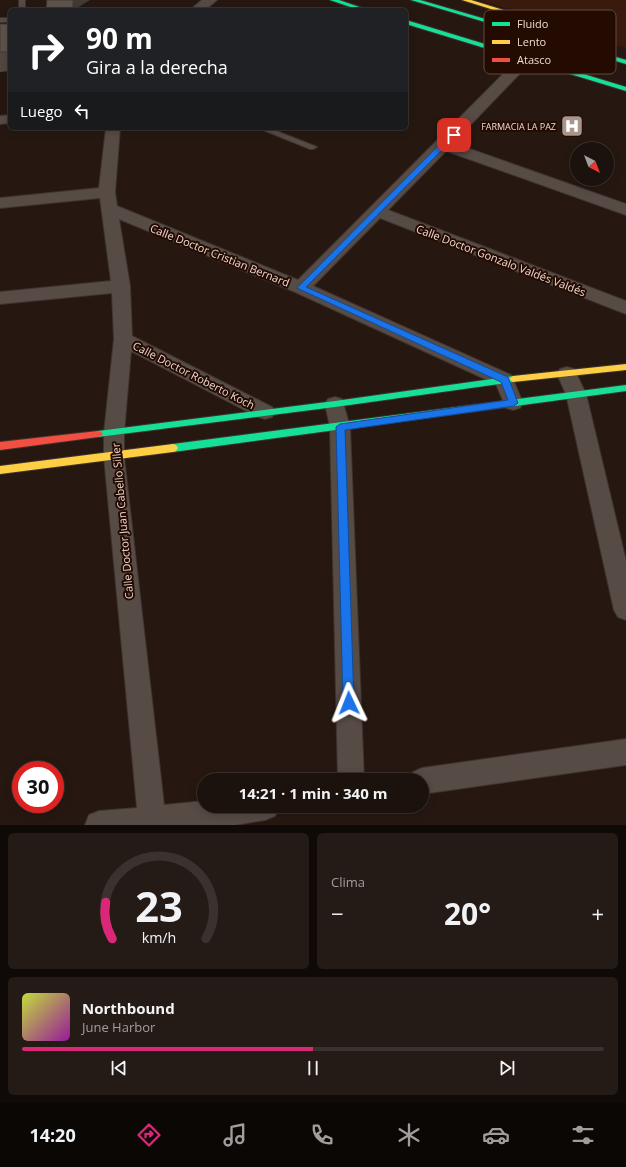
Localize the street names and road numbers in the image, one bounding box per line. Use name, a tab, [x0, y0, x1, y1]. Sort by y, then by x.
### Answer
street label: Calle Doctor Cristian Bernard	[148, 220, 292, 290]
street label: Calle Doctor Gonzalo Valdés Valdés	[414, 221, 588, 299]
street label: Calle Doctor Roberto Koch	[130, 338, 258, 412]
street label: Calle Doctor Juan Cabello Siller	[108, 442, 136, 600]

